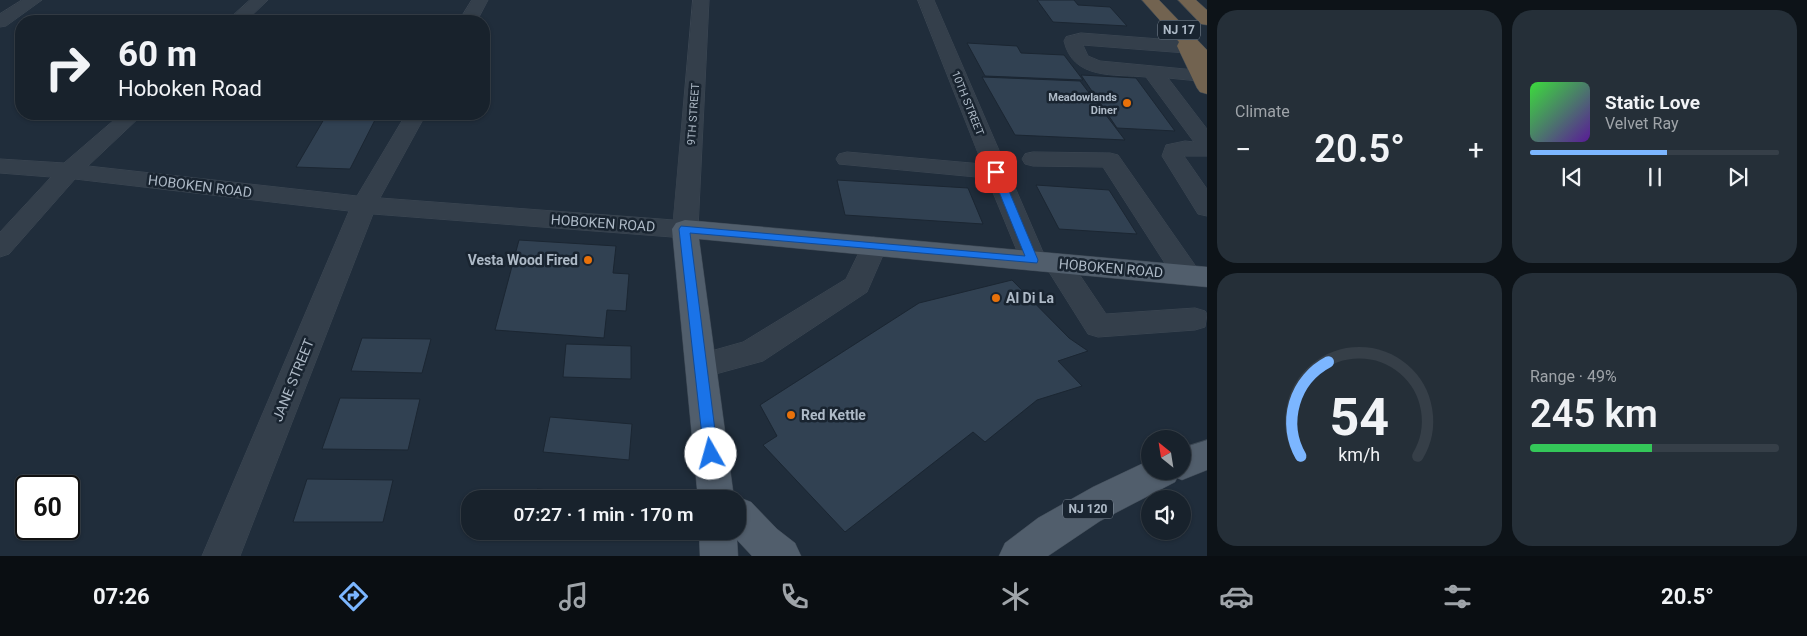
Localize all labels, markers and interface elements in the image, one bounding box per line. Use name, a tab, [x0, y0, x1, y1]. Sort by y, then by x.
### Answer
road number: NJ 17	[1158, 20, 1200, 40]
text: 60 m	[118, 34, 197, 75]
icon: right	[35, 35, 100, 100]
street label: 10TH STREET	[949, 69, 987, 138]
text: Hoboken Road	[118, 76, 262, 101]
street label: 9TH STREET	[685, 82, 702, 146]
place label: Meadowlands Diner	[1048, 91, 1117, 117]
text: Static Love	[1605, 91, 1700, 114]
marker: Meadowlands Diner	[1121, 97, 1133, 109]
text: Climate	[1235, 102, 1290, 121]
text: Velvet Ray	[1605, 114, 1679, 133]
text: 20.5°	[1314, 127, 1405, 171]
text: −	[1235, 133, 1251, 166]
text: +	[1468, 133, 1484, 166]
pin	[975, 151, 1017, 193]
icon: arrive	[982, 158, 1010, 186]
icon: previous	[1558, 163, 1586, 191]
icon: pause	[1641, 163, 1669, 191]
icon: next	[1724, 163, 1752, 191]
street label: HOBOKEN ROAD	[147, 172, 253, 200]
street label: HOBOKEN ROAD	[550, 211, 656, 235]
place label: Vesta Wood Fired	[468, 252, 578, 268]
marker: Vesta Wood Fired	[582, 254, 594, 266]
street label: HOBOKEN ROAD	[1058, 255, 1164, 281]
place label: Al Di La	[1006, 290, 1054, 306]
marker: Al Di La	[990, 292, 1002, 304]
street label: JANE STREET	[269, 336, 317, 424]
text: Range · 49%	[1530, 367, 1617, 386]
text: 54	[1330, 387, 1389, 448]
text: 245 km	[1530, 392, 1658, 436]
place label: Red Kettle	[801, 407, 866, 423]
marker: Red Kettle	[785, 409, 797, 421]
position arrow	[684, 427, 736, 479]
north arrow	[1141, 430, 1191, 480]
map controls	[1141, 430, 1191, 540]
text: km/h	[1339, 444, 1380, 465]
speed limit sign: 60	[15, 475, 80, 540]
button: sound	[1141, 490, 1191, 540]
road number: NJ 120	[1063, 499, 1113, 518]
text: 07:27 · 1 min · 170 m	[513, 503, 694, 526]
icon: directions	[336, 579, 371, 614]
icon: music	[556, 579, 591, 614]
icon: phone	[777, 579, 812, 614]
icon: climate	[998, 579, 1033, 614]
icon: car	[1219, 579, 1254, 614]
icon: filters	[1440, 579, 1475, 614]
text: 07:26	[93, 584, 150, 609]
text: 20.5°	[1661, 584, 1714, 609]

